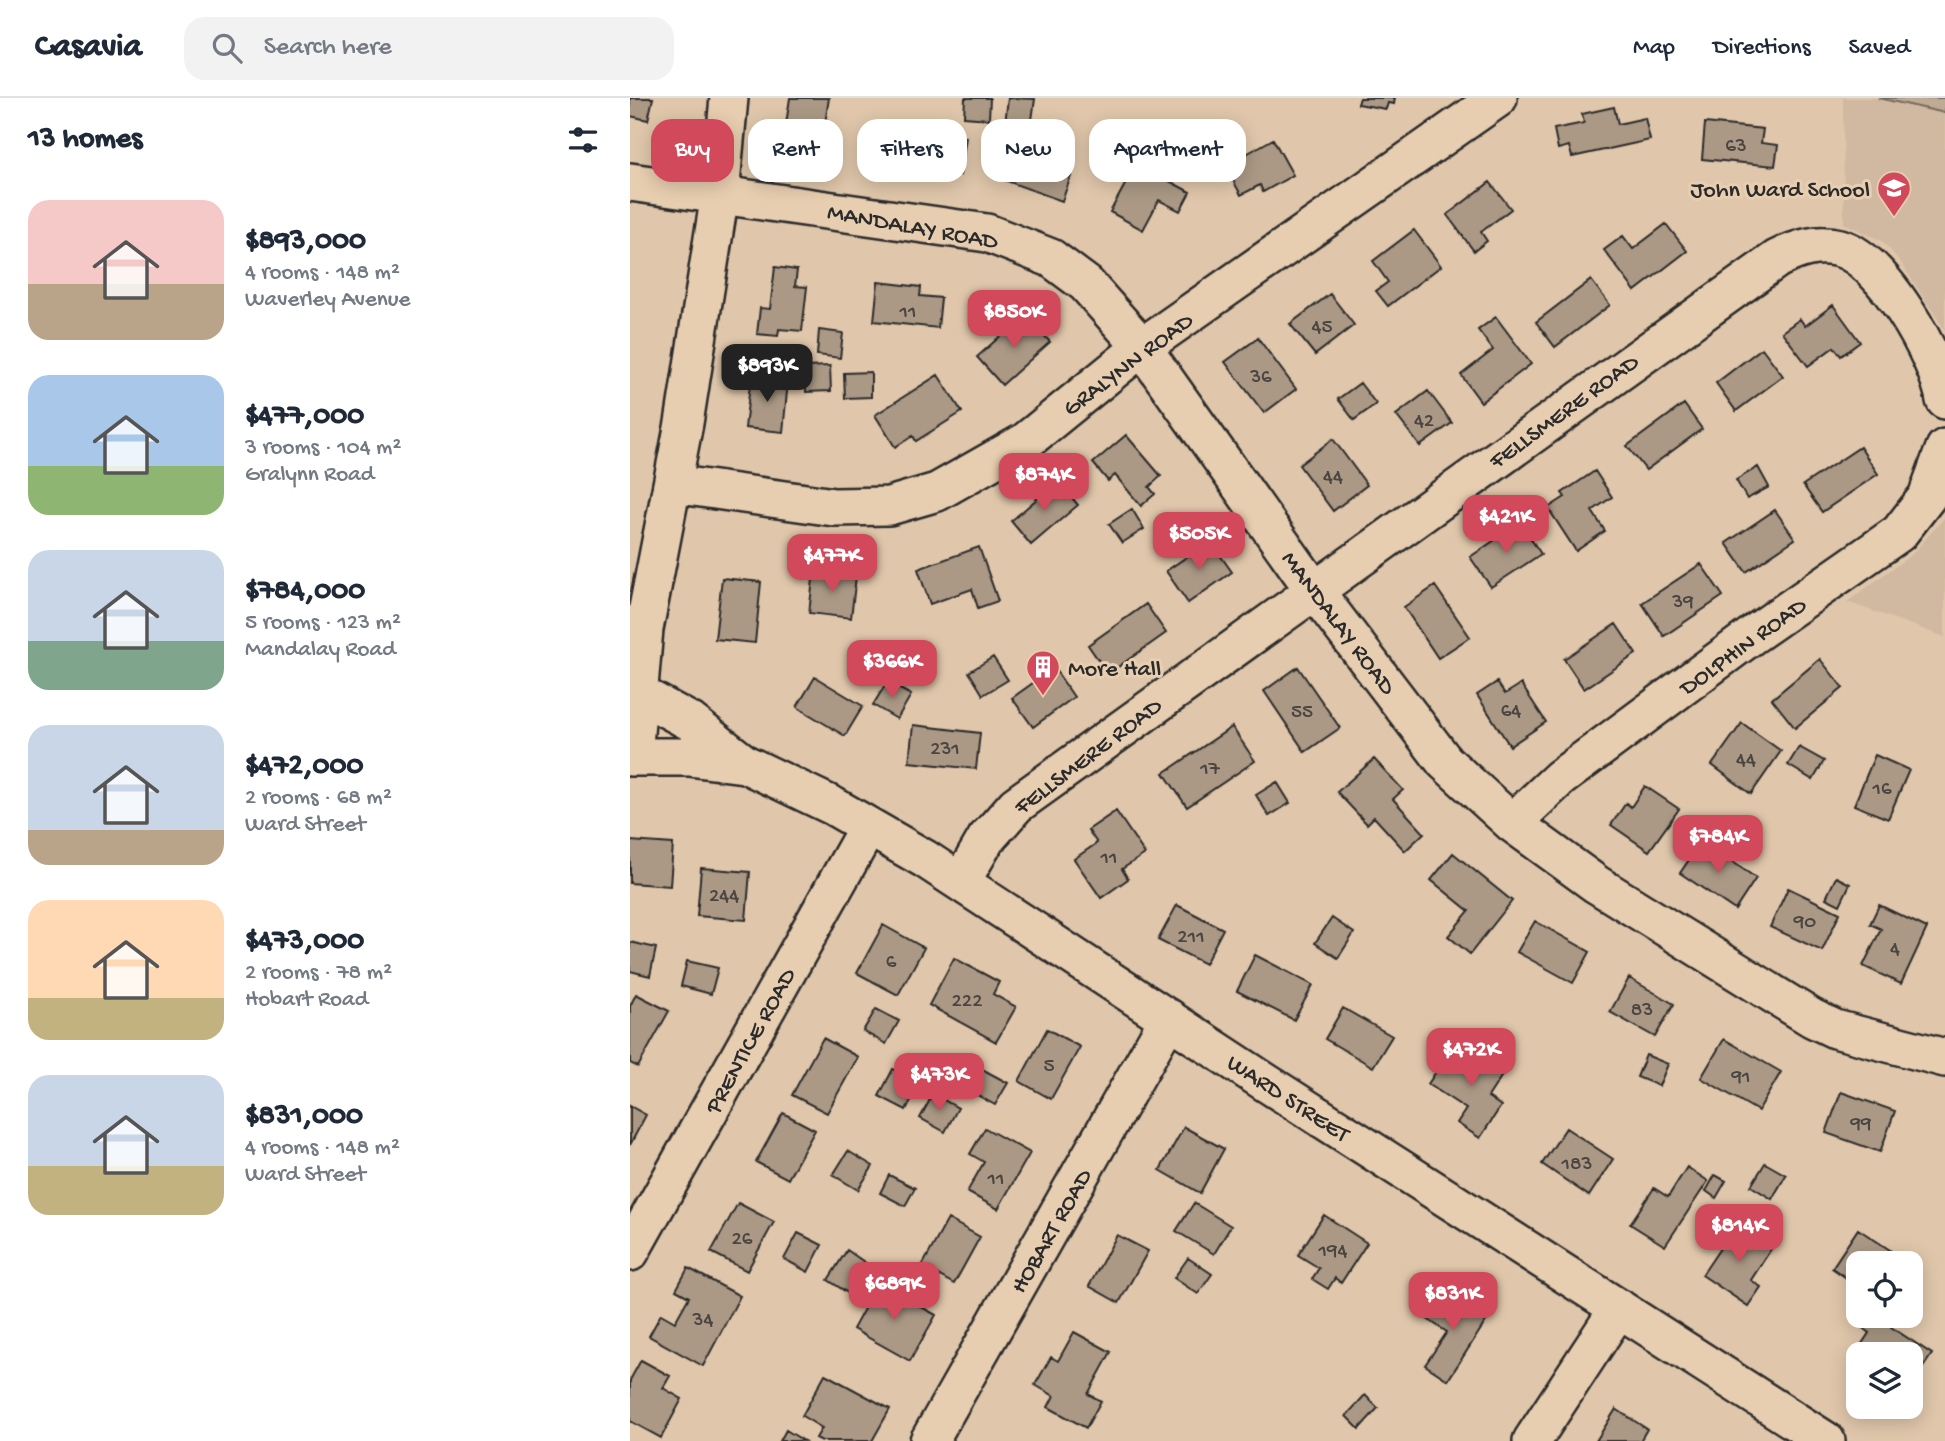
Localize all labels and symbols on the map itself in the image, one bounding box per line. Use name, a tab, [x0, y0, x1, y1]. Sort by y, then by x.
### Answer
house number: 63	[1725, 135, 1747, 160]
school or university icon: John Ward School	[1875, 169, 1913, 218]
place label: John Ward School	[1691, 177, 1870, 206]
street label: MANDALAY ROAD	[825, 199, 1000, 258]
pin: $850K	[965, 290, 1063, 350]
house number: 11	[899, 301, 916, 326]
street label: GRALYNN ROAD	[1058, 307, 1200, 424]
house number: 45	[1312, 316, 1332, 341]
pin: $893K	[718, 344, 816, 404]
street label: FELLSMERE ROAD	[1484, 349, 1646, 477]
house number: 36	[1249, 366, 1272, 391]
house number: 42	[1414, 410, 1434, 435]
pin: $874K	[995, 454, 1093, 513]
house number: 44	[1323, 466, 1343, 491]
pin: $421K	[1457, 496, 1555, 555]
pin: $505K	[1150, 512, 1248, 572]
pin: $477K	[783, 534, 881, 594]
street label: MANDALAY ROAD	[1274, 546, 1401, 702]
house number: 39	[1671, 591, 1694, 616]
street label: DOLPHIN ROAD	[1673, 592, 1813, 705]
pin: $366K	[843, 640, 941, 700]
building icon: More Hall	[1024, 648, 1062, 697]
place label: More Hall	[1068, 656, 1161, 685]
street label: FELLSMERE ROAD	[1009, 693, 1169, 823]
house number: 64	[1501, 700, 1521, 725]
house number: 55	[1291, 701, 1313, 726]
house number: 231	[930, 738, 960, 763]
house number: 44	[1736, 749, 1756, 774]
house number: 17	[1199, 758, 1221, 783]
house number: 16	[1871, 778, 1892, 803]
pin: $784K	[1669, 816, 1767, 875]
house number: 11	[1100, 847, 1117, 872]
house number: 244	[709, 885, 739, 910]
house number: 90	[1793, 911, 1816, 936]
house number: 211	[1177, 926, 1205, 951]
house number: 4	[1890, 938, 1900, 963]
house number: 6	[886, 951, 897, 976]
street label: PRENTICE ROAD	[700, 964, 804, 1120]
house number: 222	[952, 990, 982, 1015]
house number: 83	[1631, 999, 1653, 1024]
pin: $472K	[1422, 1028, 1520, 1088]
street label: WARD STREET	[1220, 1050, 1355, 1151]
pin: $473K	[890, 1054, 988, 1113]
house number: 5	[1043, 1055, 1055, 1080]
house number: 91	[1730, 1066, 1751, 1091]
house number: 99	[1849, 1113, 1872, 1138]
house number: 183	[1561, 1153, 1592, 1178]
street label: HOBART ROAD	[1006, 1164, 1100, 1299]
house number: 11	[987, 1168, 1004, 1193]
pin: $814K	[1690, 1204, 1788, 1264]
house number: 26	[732, 1228, 753, 1253]
house number: 194	[1318, 1240, 1348, 1265]
pin: $689K	[845, 1262, 943, 1322]
pin: $831K	[1404, 1272, 1502, 1332]
house number: 34	[692, 1309, 713, 1334]

